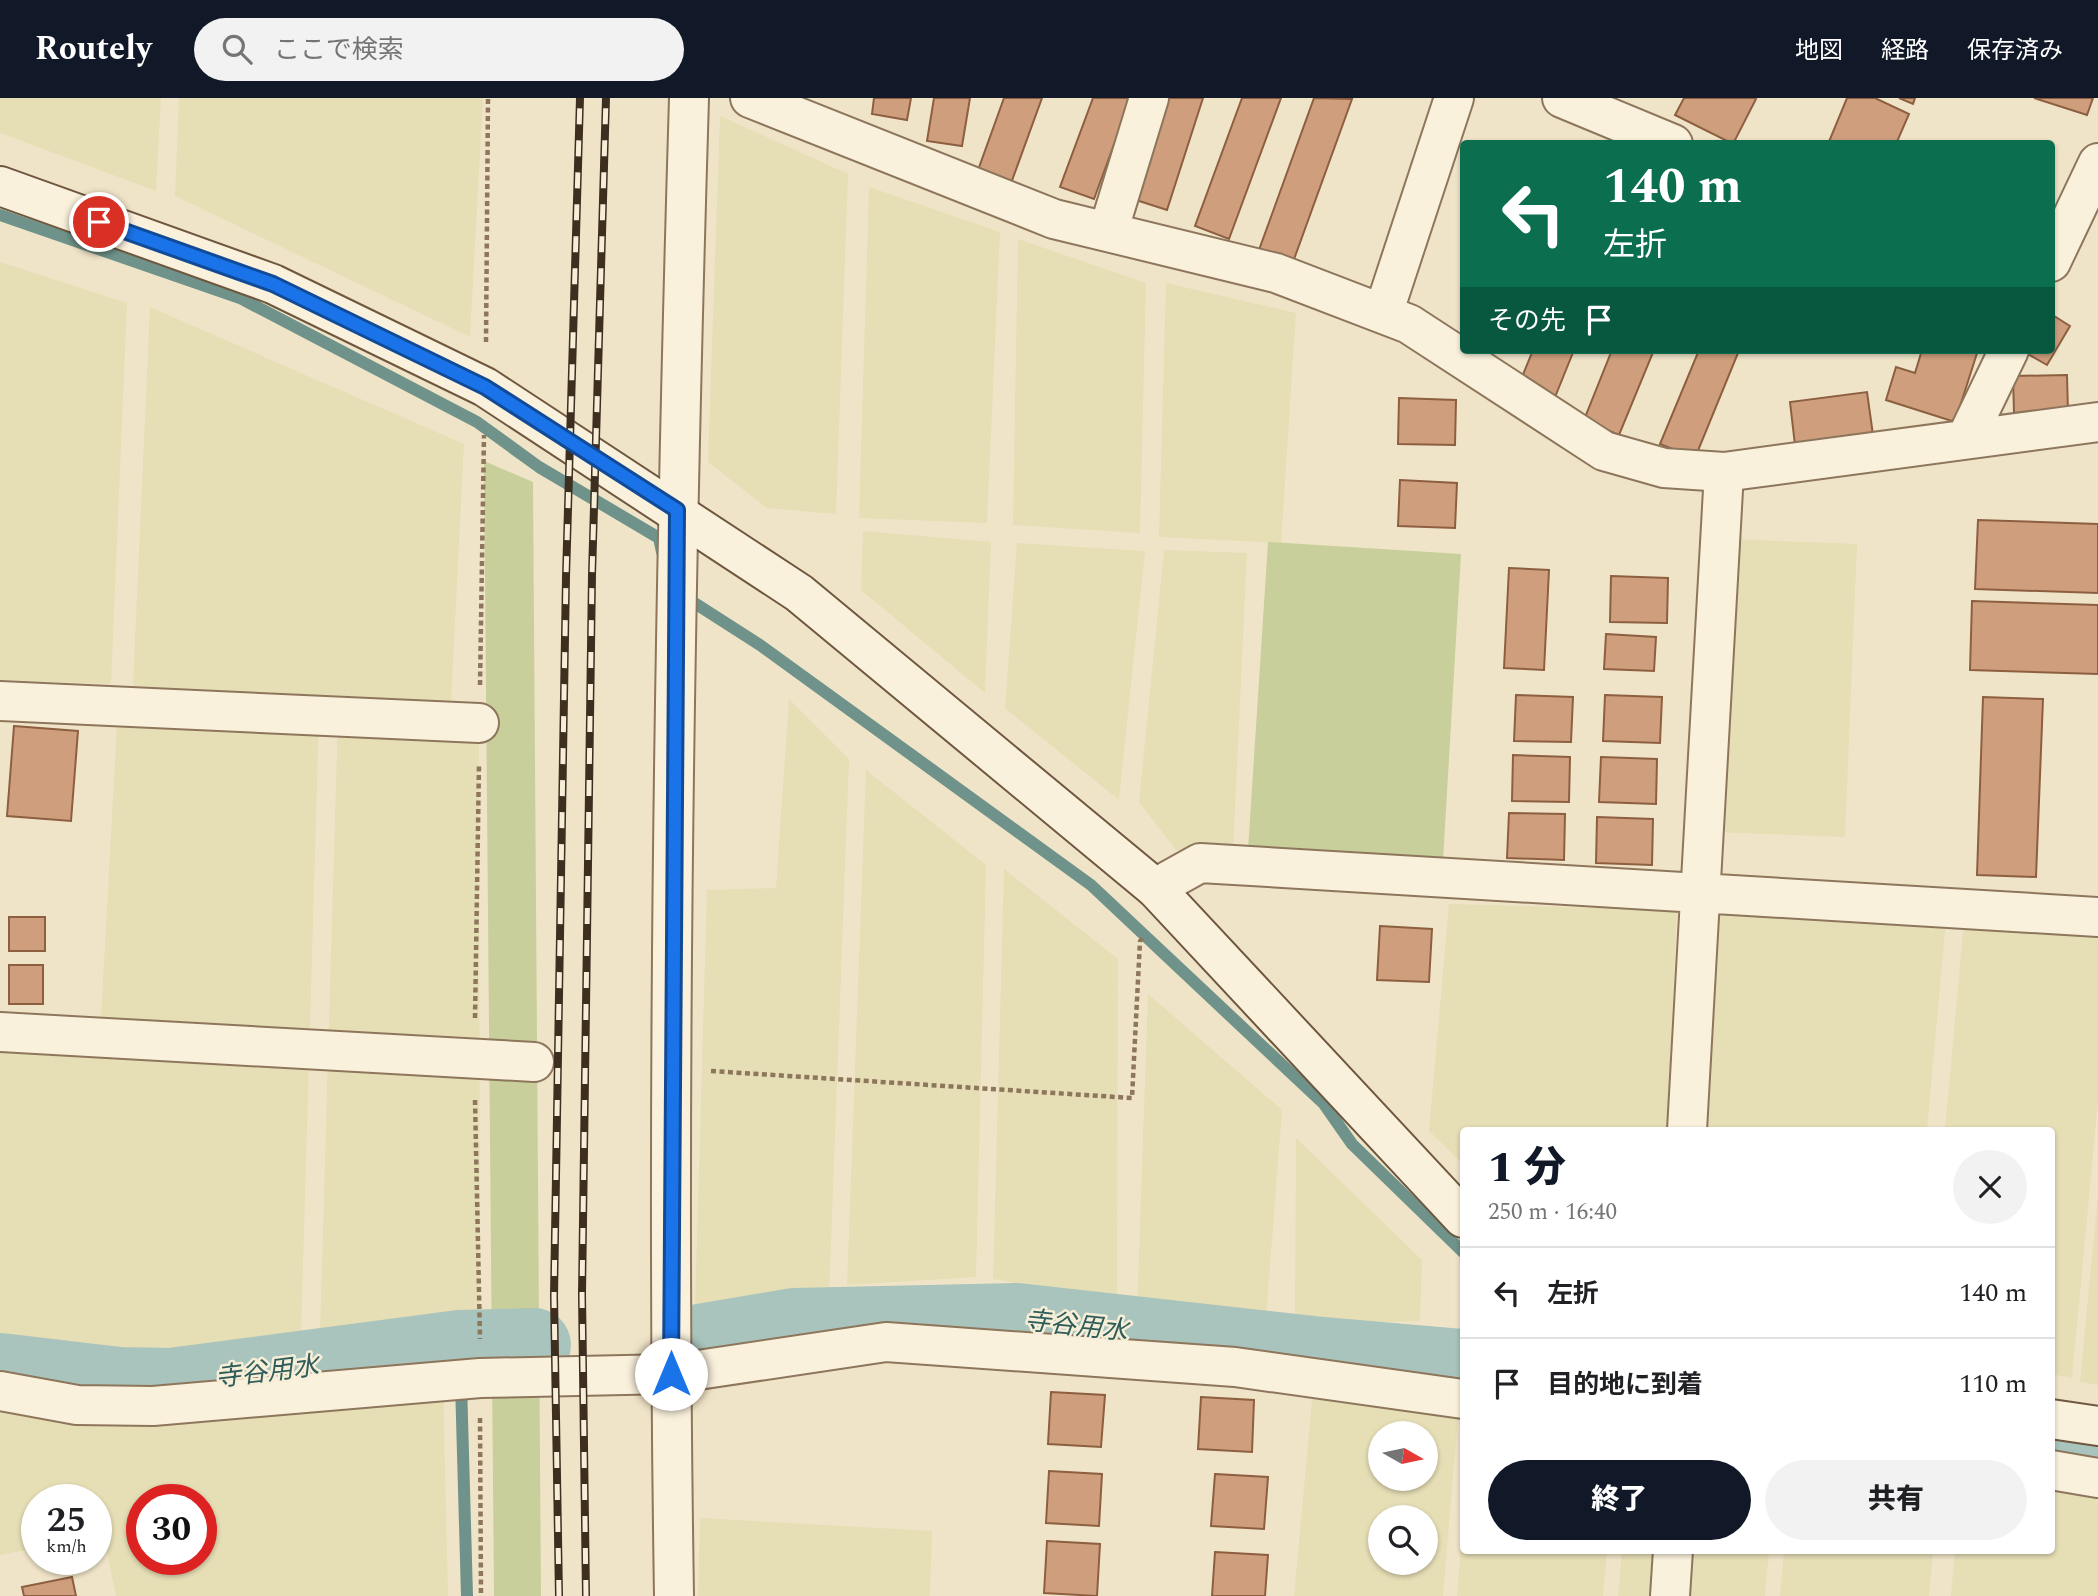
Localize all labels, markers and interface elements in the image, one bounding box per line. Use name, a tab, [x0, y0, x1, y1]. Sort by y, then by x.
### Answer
search box	[194, 18, 684, 81]
text: Routely	[35, 24, 152, 74]
icon: search	[218, 30, 256, 68]
text: ここで検索	[274, 30, 404, 70]
text: 地図	[1795, 33, 1843, 69]
text: 経路	[1881, 33, 1929, 69]
text: 保存済み	[1967, 33, 2063, 69]
text: 140 m	[1603, 150, 1742, 225]
icon: left	[1488, 168, 1579, 259]
pin	[69, 192, 129, 252]
icon: arrive	[80, 203, 118, 241]
text: 左折	[1603, 221, 1667, 270]
text: その先	[1488, 301, 1566, 341]
icon: arrive	[1580, 301, 1618, 339]
text: 1 分	[1488, 1137, 1566, 1200]
button: close	[1953, 1150, 2027, 1224]
text: 250 m · 16:40	[1488, 1195, 1617, 1230]
text: 140 m	[1959, 1273, 2027, 1313]
icon: left	[1488, 1274, 1526, 1312]
text: 左折	[1547, 1274, 1599, 1314]
water label: 寺谷用水	[1022, 1301, 1133, 1352]
position arrow	[634, 1337, 708, 1411]
water label: 寺谷用水	[213, 1345, 324, 1398]
text: 110 m	[1959, 1364, 2027, 1404]
icon: arrive	[1488, 1365, 1526, 1403]
text: 目的地に到着	[1547, 1365, 1703, 1405]
north arrow	[1368, 1421, 1438, 1491]
map controls	[1368, 1421, 1438, 1575]
button: 終了	[1488, 1460, 1751, 1540]
button: 共有	[1765, 1460, 2027, 1540]
speed limit sign: 30	[126, 1484, 217, 1575]
text: 25	[47, 1494, 86, 1547]
button: search	[1368, 1505, 1438, 1575]
text: km/h	[46, 1533, 87, 1560]

